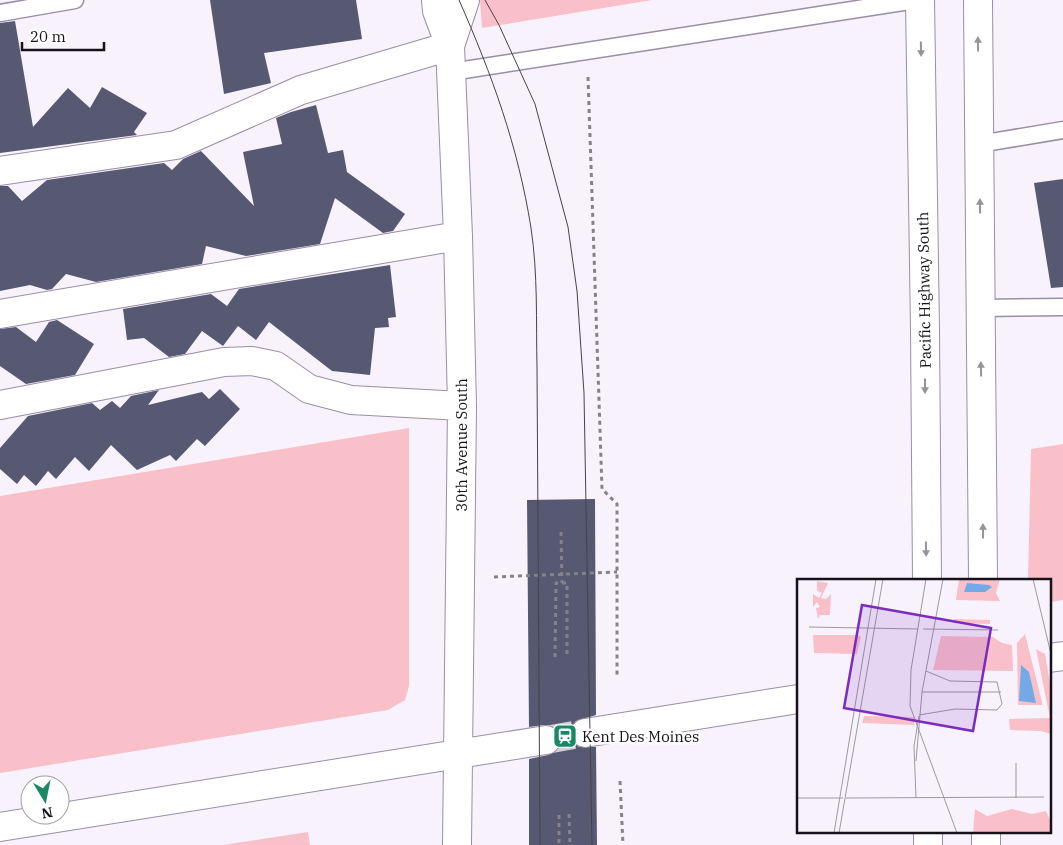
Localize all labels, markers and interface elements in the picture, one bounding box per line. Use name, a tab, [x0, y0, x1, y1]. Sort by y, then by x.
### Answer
scale bar	[22, 20, 105, 52]
text: 20 m	[30, 27, 66, 46]
one-way arrow	[974, 36, 982, 52]
one-way arrow	[917, 41, 925, 57]
one-way arrow	[976, 198, 984, 214]
street label: Pacific Highway South	[913, 211, 935, 369]
one-way arrow	[977, 361, 985, 377]
street label: 30th Avenue South	[452, 378, 471, 512]
one-way arrow	[921, 378, 929, 394]
one-way arrow	[979, 523, 987, 539]
one-way arrow	[922, 541, 930, 557]
inset map	[797, 579, 1050, 832]
station icon: Kent Des Moines	[552, 723, 578, 749]
place label: Kent Des Moines	[582, 727, 699, 746]
north arrow	[20, 775, 70, 825]
text: N	[40, 803, 54, 823]

